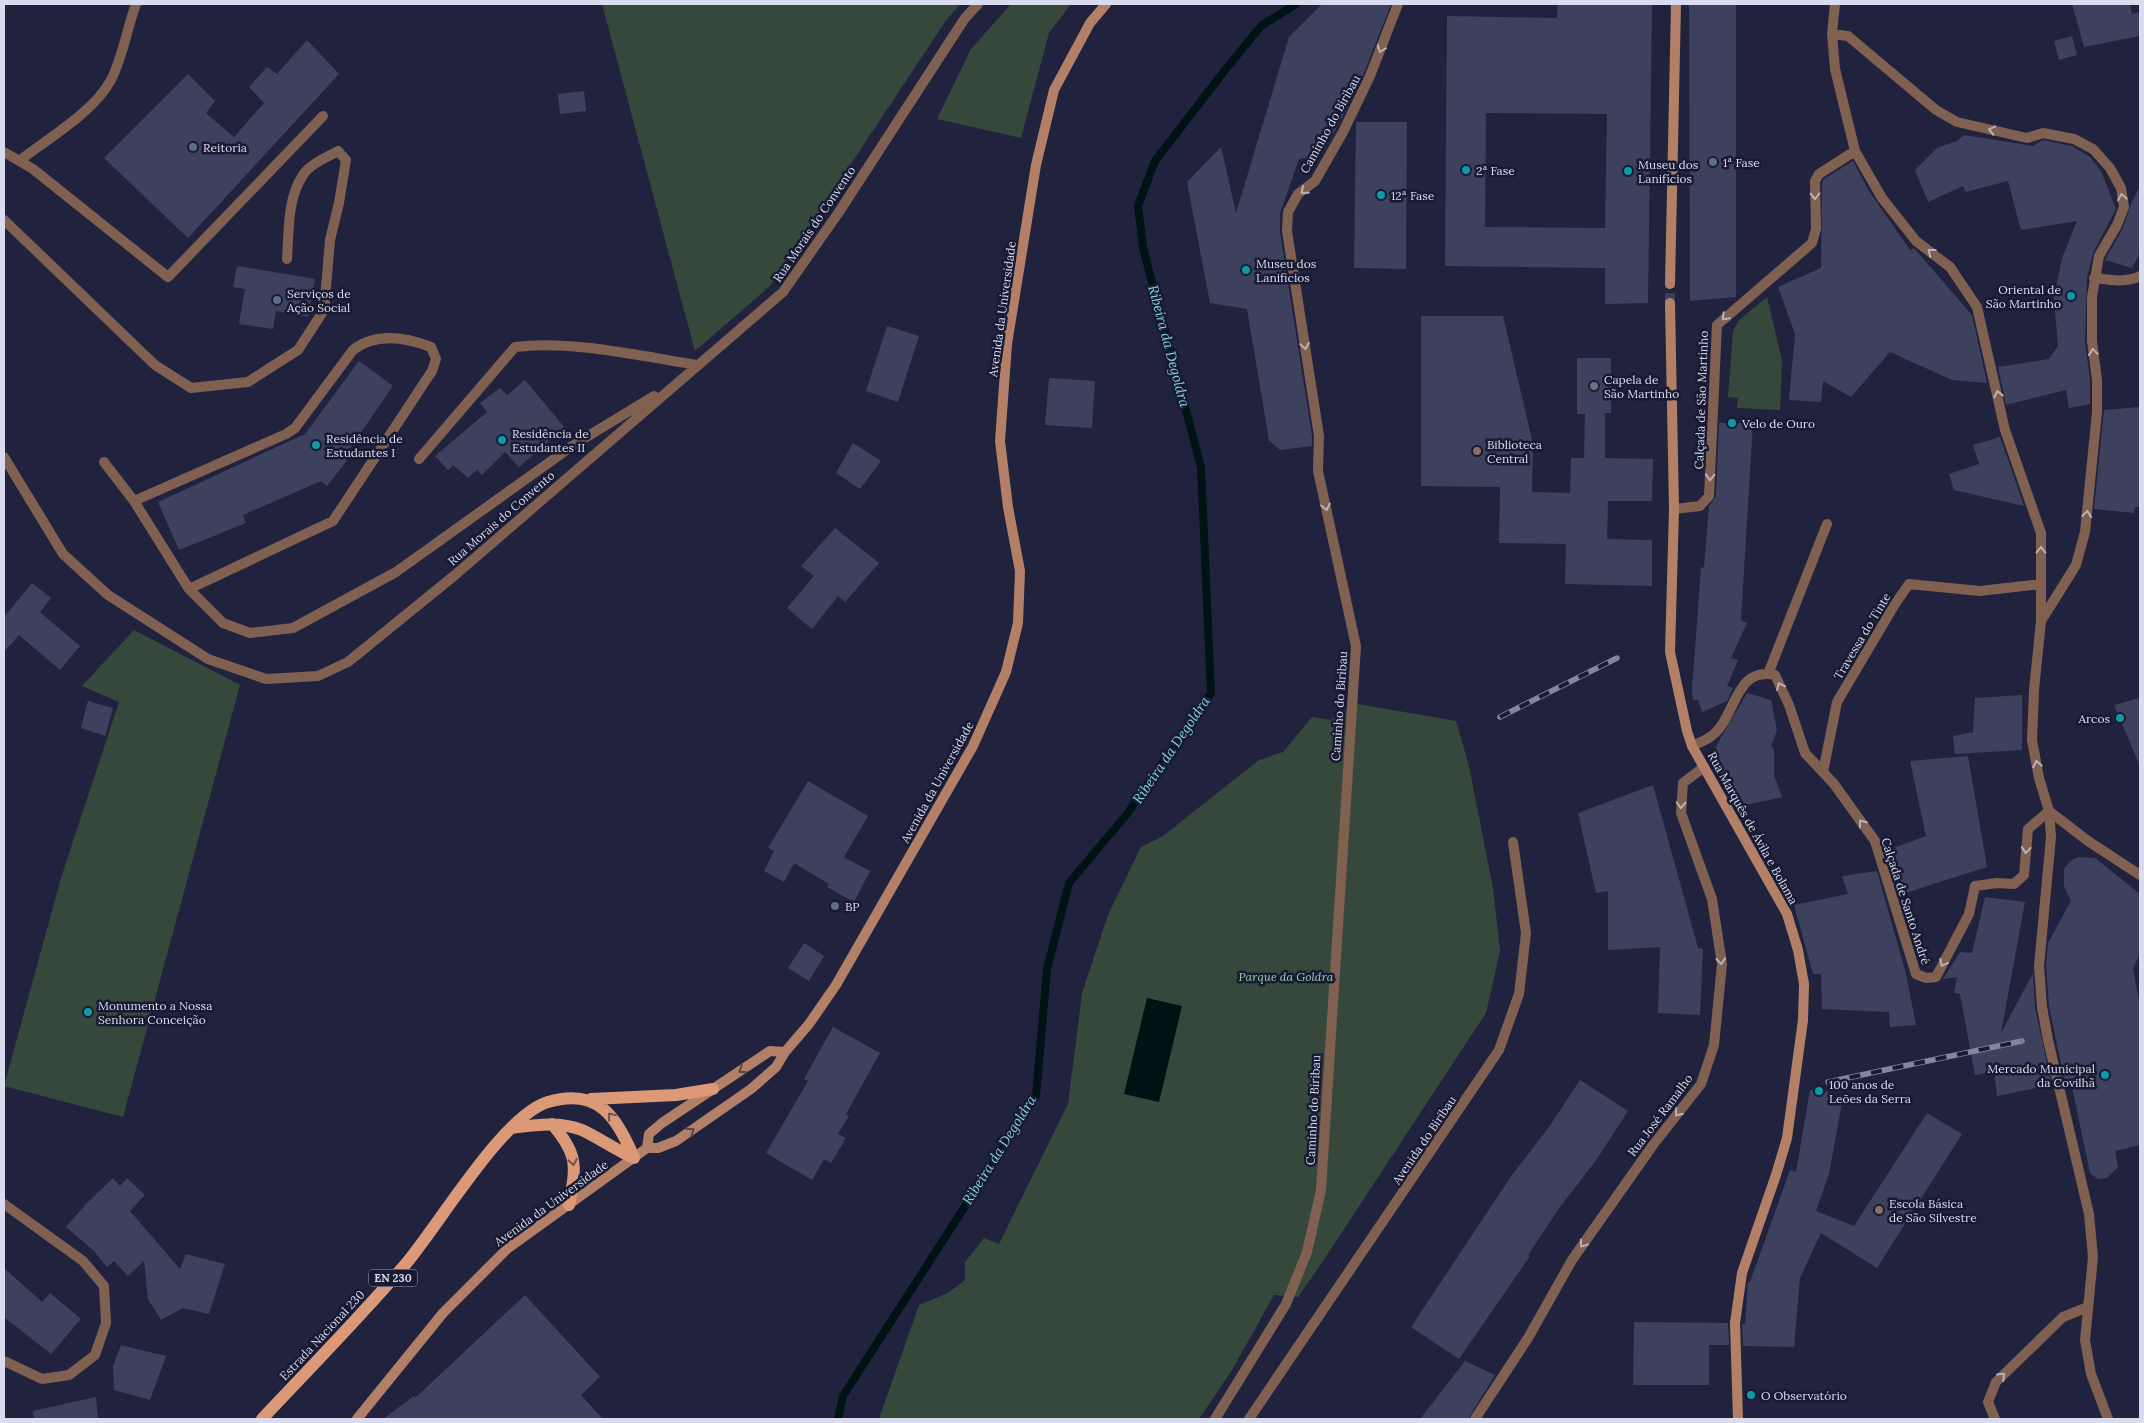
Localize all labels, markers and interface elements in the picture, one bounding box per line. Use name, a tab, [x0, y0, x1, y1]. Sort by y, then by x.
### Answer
one-way arrow	[1376, 44, 1387, 53]
street label: Caminho do Biribau	[1297, 72, 1363, 176]
one-way arrow	[1987, 125, 1996, 136]
place label: Reitoria	[203, 140, 247, 155]
marker: Reitoria	[187, 141, 199, 153]
place label: 1ª Fase	[1723, 155, 1760, 170]
marker: 1ª Fase	[1707, 156, 1719, 168]
place label: Museu dos Lanifícios	[1638, 157, 1699, 186]
street label: Rua Morais do Convento	[770, 163, 858, 285]
place label: 2ª Fase	[1476, 163, 1515, 178]
marker: 2ª Fase	[1460, 164, 1472, 176]
marker: Museu dos Lanifícios	[1622, 165, 1634, 177]
one-way arrow	[1300, 185, 1309, 194]
place label: 12ª Fase	[1391, 188, 1435, 203]
marker: 12ª Fase	[1375, 189, 1387, 201]
one-way arrow	[1810, 192, 1821, 200]
one-way arrow	[2117, 192, 2128, 200]
street label: Avenida da Universidade	[985, 240, 1019, 379]
one-way arrow	[1928, 250, 1937, 258]
place label: Museu dos Lanificios	[1256, 256, 1317, 285]
marker: Museu dos Lanificios	[1240, 264, 1252, 276]
place label: Oriental de São Martinho	[1986, 282, 2061, 311]
water label: Ribeira da Degoldra	[1144, 283, 1194, 409]
place label: Serviços de Ação Social	[286, 286, 351, 315]
marker: Oriental de São Martinho	[2065, 290, 2077, 302]
marker: Serviços de Ação Social	[271, 294, 283, 306]
one-way arrow	[1722, 312, 1731, 321]
street label: Calçada de São Martinho	[1691, 330, 1711, 470]
one-way arrow	[1299, 343, 1310, 351]
one-way arrow	[2088, 348, 2099, 356]
place label: Capela de São Martinho	[1604, 372, 1679, 401]
marker: Capela de São Martinho	[1588, 380, 1600, 392]
one-way arrow	[1993, 390, 2004, 399]
place label: Velo de Ouro	[1741, 416, 1815, 431]
marker: Velo de Ouro	[1726, 417, 1738, 429]
place label: Residência de Estudantes II	[512, 426, 589, 455]
place label: Residência de Estudantes I	[326, 431, 403, 460]
marker: Residência de Estudantes II	[496, 434, 508, 446]
place label: Biblioteca Central	[1487, 437, 1542, 466]
marker: Residência de Estudantes I	[310, 439, 322, 451]
marker: Biblioteca Central	[1471, 445, 1483, 457]
street label: Rua Morais do Convento	[445, 468, 557, 568]
one-way arrow	[1705, 473, 1716, 481]
one-way arrow	[1320, 502, 1331, 511]
one-way arrow	[2081, 510, 2092, 518]
one-way arrow	[2036, 546, 2046, 554]
street label: Travessa do Tinte	[1830, 590, 1894, 682]
street label: Caminho do Biribau	[1328, 650, 1350, 762]
one-way arrow	[1776, 682, 1787, 691]
water label: Ribeira da Degoldra	[1128, 693, 1214, 807]
place label: Arcos	[2077, 711, 2110, 726]
marker: Arcos	[2114, 712, 2126, 724]
street label: Avenida da Universidade	[897, 718, 977, 846]
street label: Rua Marquês de Ávila e Bolama	[1705, 749, 1801, 907]
one-way arrow	[2032, 760, 2042, 769]
one-way arrow	[1676, 801, 1687, 809]
one-way arrow	[1859, 820, 1868, 829]
street label: Calçada de Santo André	[1878, 836, 1934, 967]
one-way arrow	[2021, 846, 2032, 854]
place label: BP	[845, 899, 860, 914]
marker: BP	[829, 900, 841, 912]
one-way arrow	[1715, 957, 1726, 965]
one-way arrow	[1940, 958, 1950, 967]
park label: Parque da Goldra	[1239, 969, 1334, 984]
place label: Monumento a Nossa Senhora Conceição	[98, 998, 212, 1027]
marker: Monumento a Nossa Senhora Conceição	[82, 1006, 94, 1018]
street label: Caminho do Biribau	[1303, 1055, 1323, 1165]
place label: Mercado Municipal da Covilhã	[1987, 1061, 2095, 1090]
one-way arrow	[738, 1064, 747, 1073]
marker: Mercado Municipal da Covilhã	[2099, 1069, 2111, 1081]
street label: Rua José Ramalho	[1624, 1071, 1696, 1159]
place label: 100 anos de Leões da Serra	[1829, 1077, 1911, 1106]
marker: 100 anos de Leões da Serra	[1813, 1085, 1825, 1097]
water label: Ribeira da Degoldra	[958, 1092, 1040, 1208]
street label: Avenida do Biribau	[1388, 1093, 1459, 1188]
one-way arrow	[1676, 1107, 1684, 1116]
one-way arrow	[608, 1113, 616, 1122]
one-way arrow	[686, 1128, 695, 1137]
street label: Avenida da Universidade	[490, 1156, 611, 1250]
one-way arrow	[567, 1157, 577, 1166]
place label: Escola Básica de São Silvestre	[1889, 1196, 1977, 1225]
marker: Escola Básica de São Silvestre	[1873, 1204, 1885, 1216]
one-way arrow	[1580, 1239, 1589, 1248]
road number: EN 230	[369, 1270, 417, 1286]
street label: Estrada Nacional 230	[276, 1287, 368, 1383]
one-way arrow	[1996, 1373, 2005, 1382]
place label: O Observatório	[1761, 1388, 1847, 1403]
marker: O Observatório	[1745, 1389, 1757, 1401]

